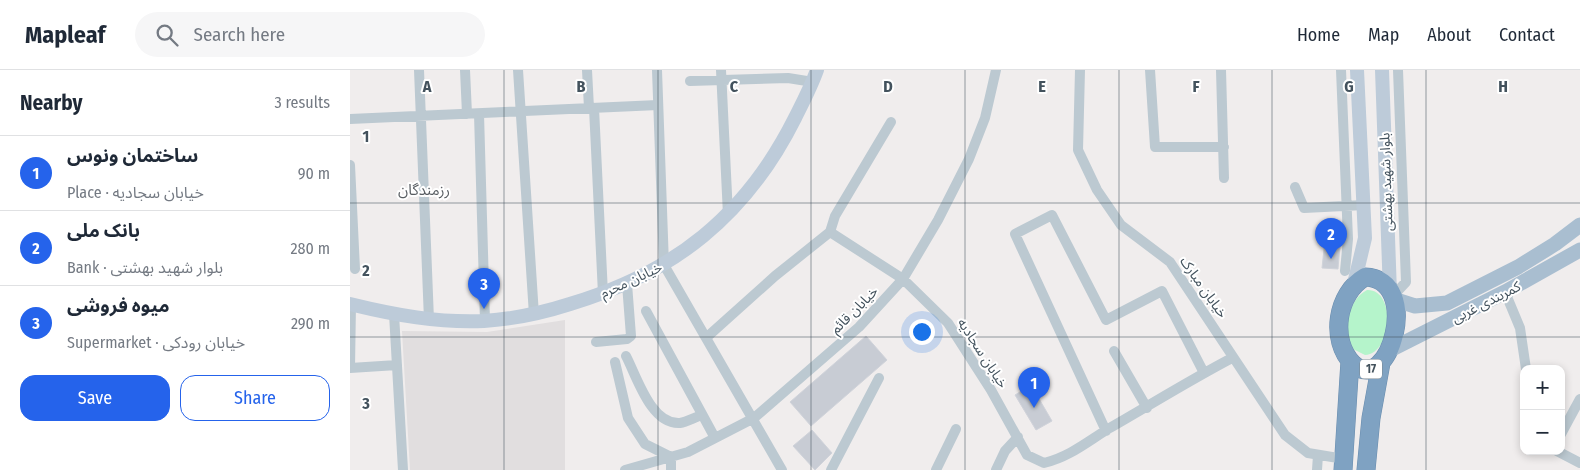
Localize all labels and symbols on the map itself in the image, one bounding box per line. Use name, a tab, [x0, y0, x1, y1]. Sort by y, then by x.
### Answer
text: A	[422, 77, 432, 96]
text: B	[577, 77, 586, 96]
text: C	[730, 77, 739, 96]
text: D	[883, 77, 893, 96]
text: E	[1038, 77, 1046, 96]
text: F	[1192, 77, 1200, 96]
text: G	[1344, 77, 1354, 96]
text: H	[1498, 77, 1508, 96]
text: 1	[363, 127, 369, 146]
street label: بلوار شهید بهشتی	[1376, 132, 1397, 232]
district label: رزمندگان	[398, 181, 450, 199]
pin: 2	[1315, 218, 1347, 259]
street label: خیابان مبارک	[1176, 253, 1231, 321]
street label: خیابان محرم	[598, 259, 666, 304]
text: 2	[361, 261, 370, 280]
pin: 3	[468, 268, 500, 309]
street label: کمربندی غربی	[1449, 278, 1524, 327]
street label: خیابان قائم	[827, 283, 883, 339]
street label: خیابان سجادیه	[954, 315, 1011, 391]
your location	[909, 319, 935, 345]
road number: 17	[1360, 360, 1382, 378]
pin: 1	[1018, 367, 1050, 408]
text: 3	[361, 394, 370, 413]

